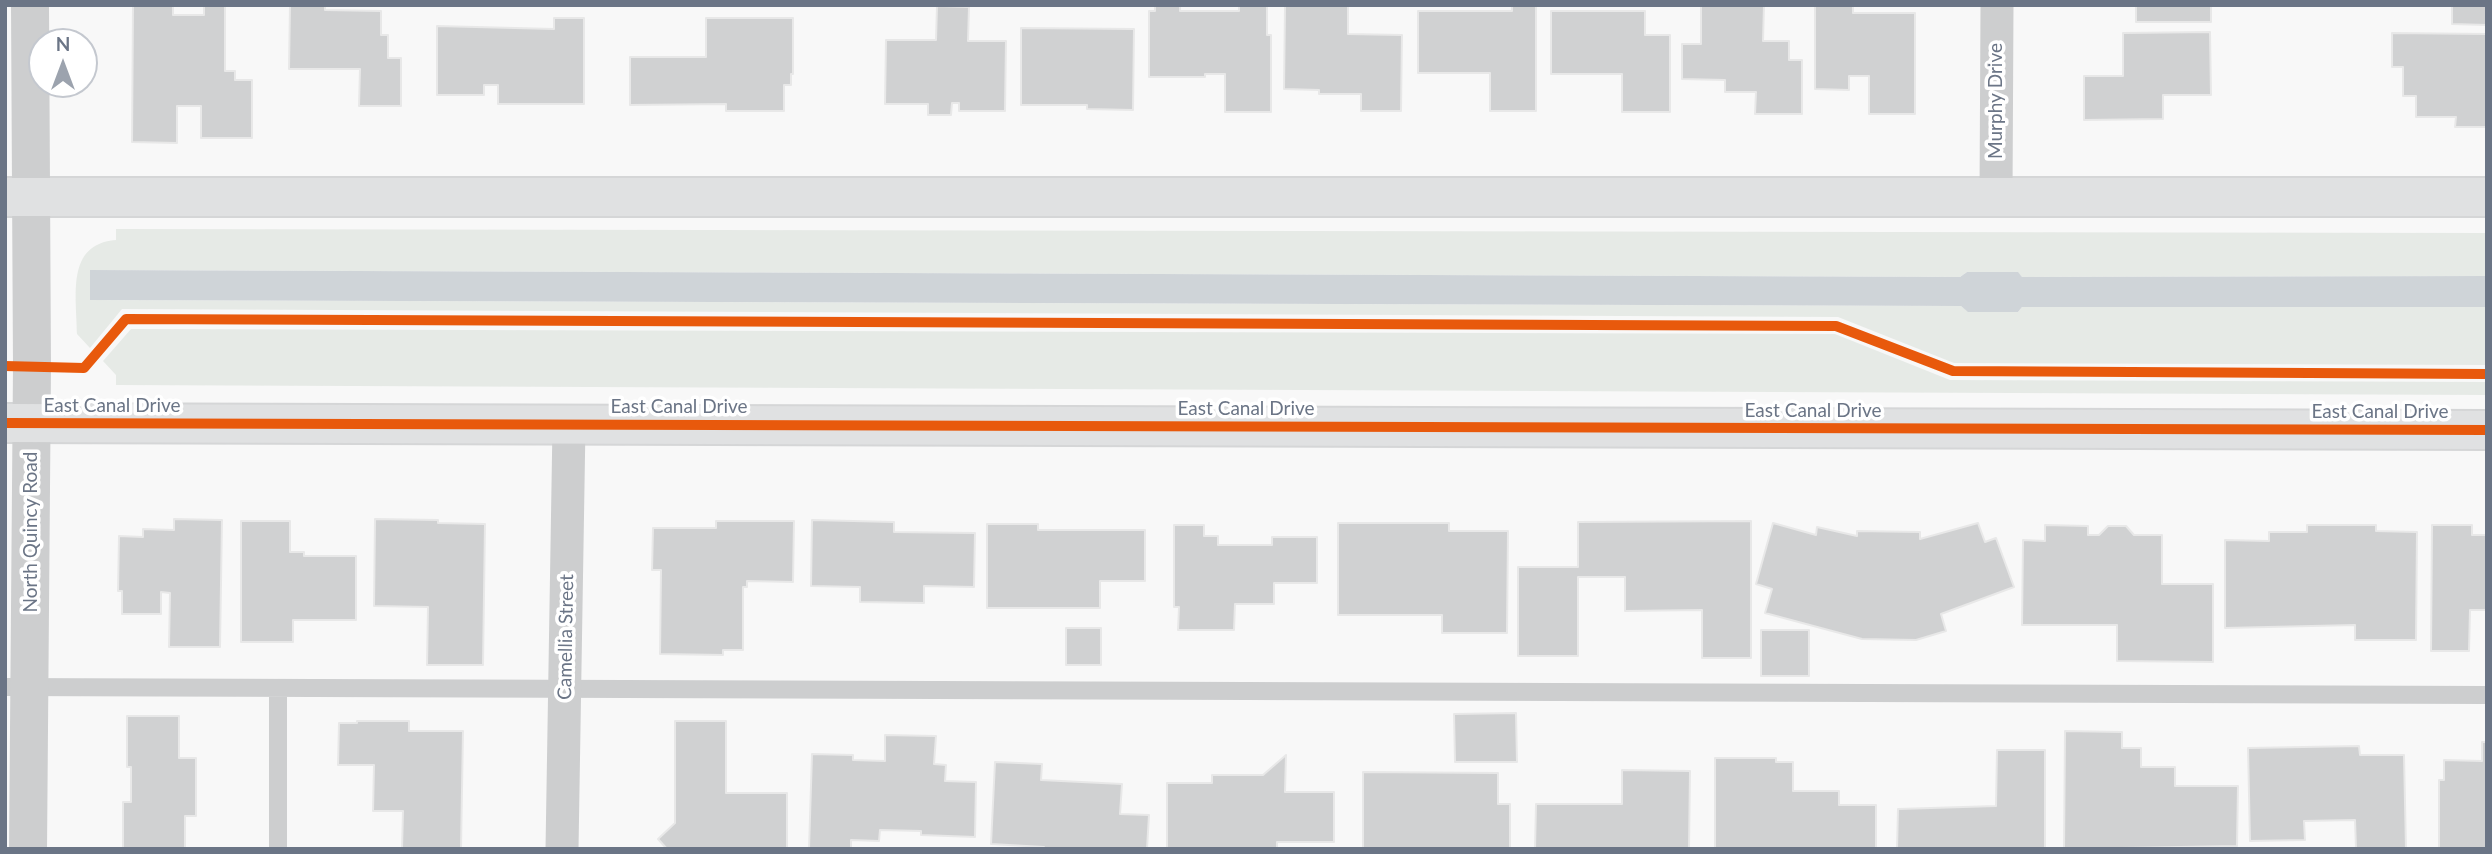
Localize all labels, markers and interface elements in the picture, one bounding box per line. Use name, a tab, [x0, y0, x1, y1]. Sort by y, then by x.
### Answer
north arrow	[28, 28, 98, 98]
text: N	[56, 32, 70, 55]
street label: Murphy Drive	[1985, 43, 2007, 159]
street label: East Canal Drive	[43, 395, 181, 417]
street label: East Canal Drive	[610, 396, 748, 418]
street label: East Canal Drive	[1177, 398, 1315, 420]
street label: East Canal Drive	[1744, 400, 1882, 422]
street label: East Canal Drive	[2311, 401, 2449, 423]
street label: North Quincy Road	[20, 452, 42, 612]
street label: Camellia Street	[554, 574, 578, 700]

